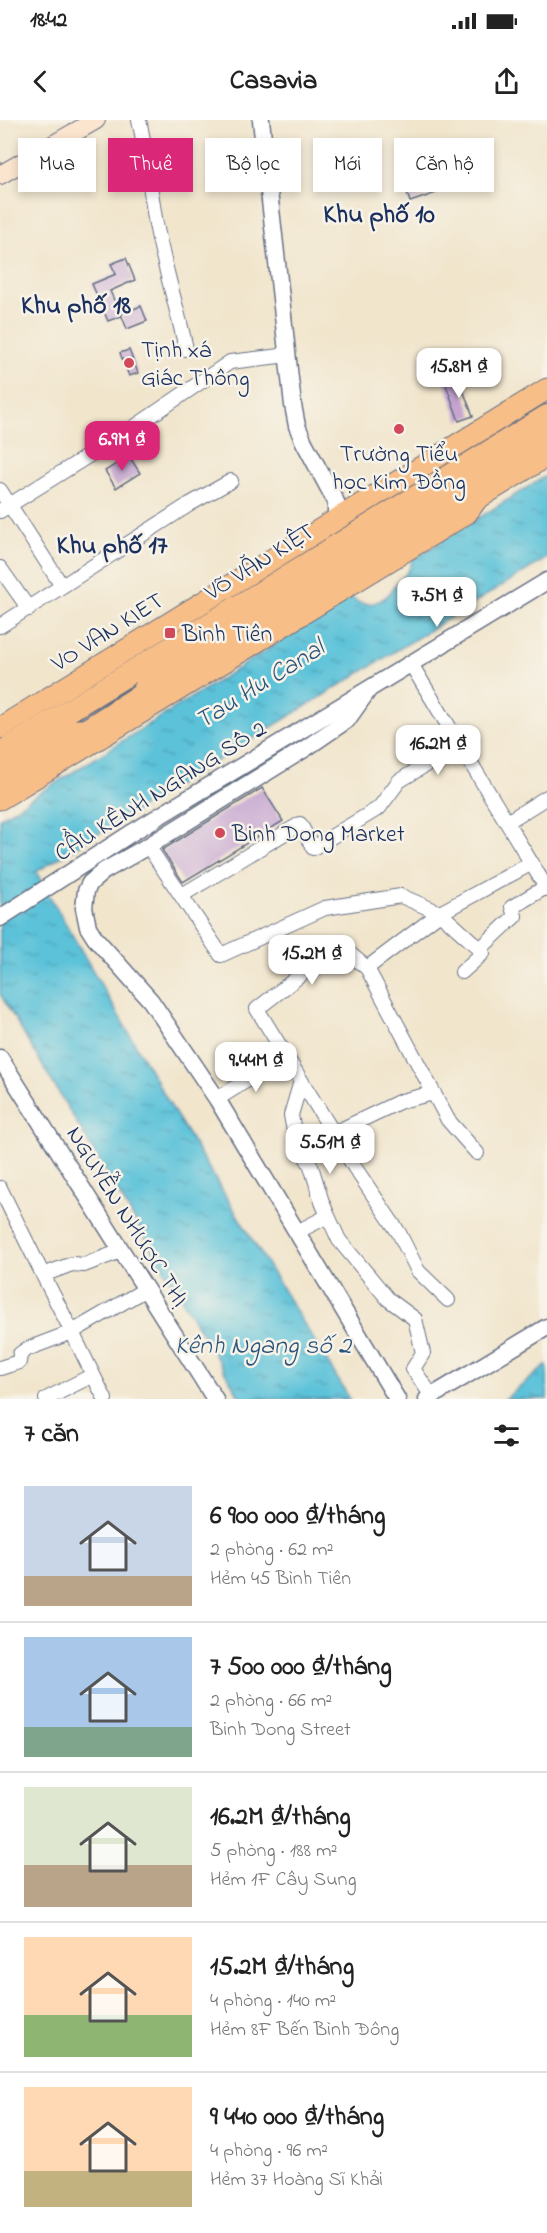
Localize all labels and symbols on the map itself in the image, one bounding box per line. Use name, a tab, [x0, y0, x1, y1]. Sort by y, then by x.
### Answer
district label: Khu phố 10	[323, 197, 435, 235]
district label: Khu phố 18	[21, 288, 131, 326]
place label: Tịnh xá Giác Thông	[141, 334, 249, 397]
pin: 15.8M ₫	[404, 348, 514, 399]
marker: Tịnh xá Giác Thông	[122, 356, 136, 370]
pin: 6.9M ₫	[73, 421, 171, 472]
marker: Trường Tiểu học Kim Đồng	[392, 422, 406, 436]
place label: Trường Tiểu học Kim Đồng	[332, 438, 466, 501]
street label: VÕ VĂN KIỆT	[198, 515, 322, 611]
district label: Khu phố 17	[57, 528, 168, 566]
pin: 7.5M ₫	[388, 577, 486, 628]
street label: VO VAN KIET	[44, 585, 172, 682]
place label: Bình Tiên	[181, 618, 272, 653]
marker: Bình Tiên	[163, 626, 177, 640]
water label: Tau Hu Canal	[189, 629, 335, 740]
street label: CẦU KÊNH NGANG SỐ 2	[47, 709, 274, 872]
pin: 16.2M ₫	[383, 725, 493, 776]
place label: Binh Dong Market	[231, 818, 405, 853]
marker: Binh Dong Market	[213, 826, 227, 840]
pin: 15.2M ₫	[257, 935, 367, 986]
pin: 9.44M ₫	[201, 1042, 311, 1093]
street label: NGUYỄN NHƯỢC THỊ	[56, 1119, 197, 1315]
pin: 5.51M ₫	[275, 1124, 385, 1175]
water label: Kênh Ngang số 2	[175, 1328, 353, 1366]

